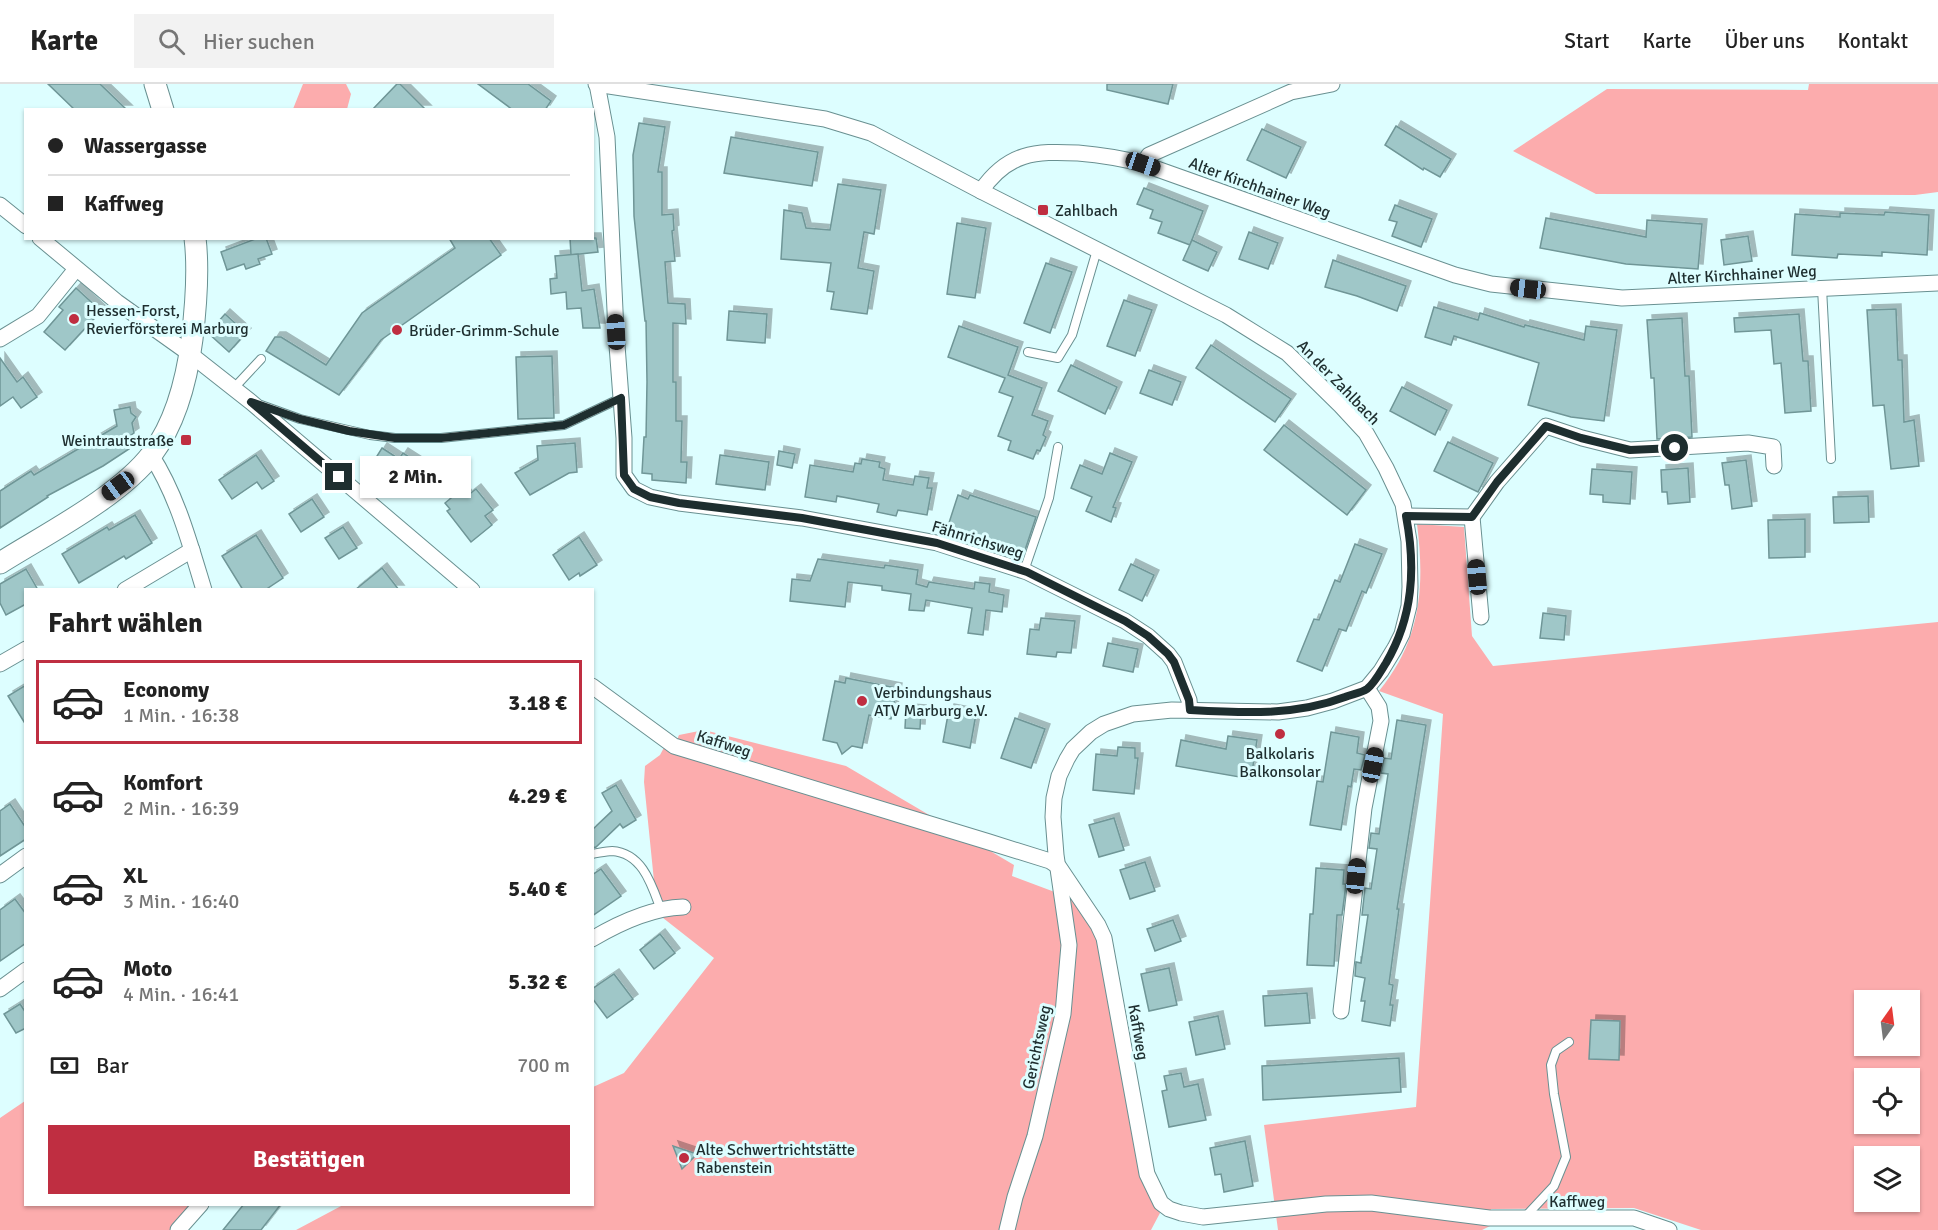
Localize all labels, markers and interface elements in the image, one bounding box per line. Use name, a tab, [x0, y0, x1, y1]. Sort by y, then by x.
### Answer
search box	[134, 14, 554, 68]
text: Karte	[30, 24, 98, 58]
icon: search	[155, 25, 188, 58]
text: Hier suchen	[203, 28, 315, 55]
text: Start	[1564, 28, 1609, 54]
text: Karte	[1642, 28, 1691, 54]
text: Über uns	[1724, 28, 1805, 54]
text: Kontakt	[1838, 28, 1908, 54]
text: Wassergasse	[84, 132, 207, 159]
car	[1123, 150, 1163, 178]
street label: Alter Kirchhainer Weg	[1186, 153, 1333, 223]
text: Kaffweg	[84, 190, 164, 217]
place label: Zahlbach	[1055, 201, 1118, 221]
marker: Zahlbach	[1036, 203, 1050, 217]
street label: Alter Kirchhainer Weg	[1667, 261, 1817, 289]
car	[1509, 278, 1547, 300]
place label: Hessen-Forst, Revierförsterei Marburg	[86, 301, 249, 339]
marker: Hessen-Forst, Revierförsterei Marburg	[67, 312, 81, 326]
car	[606, 314, 626, 350]
place label: Brüder-Grimm-Schule	[409, 321, 559, 341]
marker: Brüder-Grimm-Schule	[390, 323, 404, 337]
street label: An der Zahlbach	[1293, 336, 1384, 430]
place label: Weintrautstraße	[62, 431, 174, 451]
marker: Weintrautstraße	[179, 433, 193, 447]
route start	[1661, 434, 1688, 461]
callout: 2 Min.	[360, 456, 471, 498]
route end	[325, 463, 352, 490]
text: 2 Min.	[388, 464, 443, 489]
car	[98, 468, 138, 504]
street label: Fähnrichsweg	[929, 517, 1026, 563]
car	[1466, 558, 1488, 596]
text: Fahrt wählen	[48, 607, 203, 640]
icon: car	[51, 675, 105, 729]
text: Economy	[123, 676, 209, 703]
place label: Verbindungshaus ATV Marburg e.V.	[874, 683, 992, 721]
text: 3.18 €	[508, 689, 567, 716]
marker: Verbindungshaus ATV Marburg e.V.	[855, 694, 869, 708]
text: 1 Min. · 16:38	[123, 703, 239, 728]
street label: Kaffweg	[694, 726, 754, 762]
marker: Balkolaris Balkonsolar	[1273, 727, 1287, 741]
place label: Balkolaris Balkonsolar	[1239, 744, 1321, 782]
car	[1361, 746, 1385, 784]
icon: car	[51, 768, 105, 822]
text: Komfort	[123, 769, 203, 796]
text: 4.29 €	[508, 782, 567, 809]
text: 2 Min. · 16:39	[123, 796, 239, 821]
car	[1345, 857, 1367, 895]
icon: car	[51, 861, 105, 915]
text: XL	[123, 862, 148, 889]
text: 5.40 €	[508, 875, 567, 902]
text: 3 Min. · 16:40	[123, 889, 239, 914]
icon: car	[51, 954, 105, 1008]
text: Moto	[123, 955, 172, 982]
text: 5.32 €	[508, 968, 567, 995]
text: 4 Min. · 16:41	[123, 982, 239, 1007]
north arrow	[1854, 990, 1920, 1056]
map controls	[1854, 990, 1920, 1212]
street label: Gerichtsweg	[1018, 1003, 1056, 1091]
street label: Kaffweg	[1123, 1003, 1153, 1062]
icon: cash	[48, 1049, 81, 1082]
text: Bar	[96, 1052, 129, 1079]
text: 700 m	[517, 1053, 570, 1078]
button: locate	[1854, 1068, 1920, 1134]
button: Bestätigen	[48, 1125, 570, 1194]
place label: Alte Schwertrichtstätte Rabenstein	[696, 1140, 855, 1178]
button: layers	[1854, 1146, 1920, 1212]
marker: Alte Schwertrichtstätte Rabenstein	[677, 1151, 691, 1165]
street label: Kaffweg	[1549, 1192, 1605, 1212]

